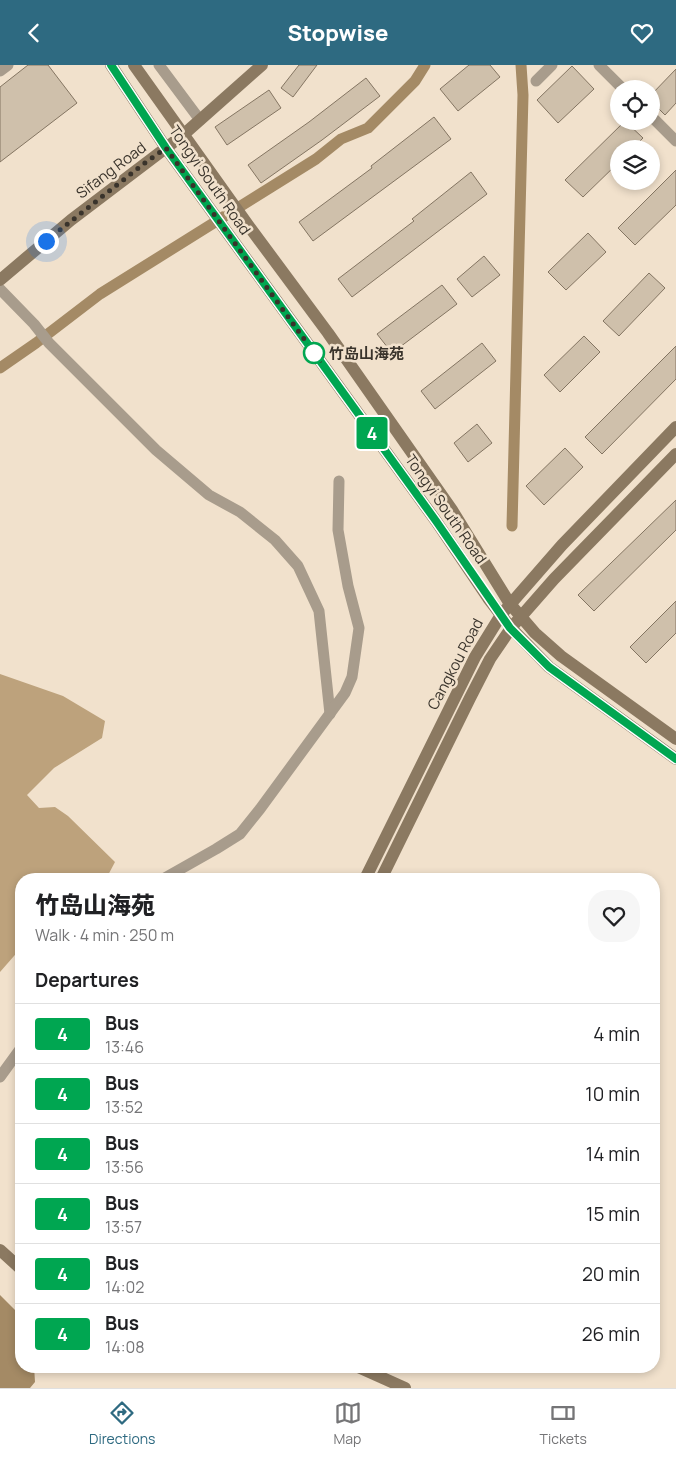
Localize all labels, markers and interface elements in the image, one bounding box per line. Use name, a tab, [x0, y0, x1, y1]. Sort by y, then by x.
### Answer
text: Stopwise	[288, 18, 388, 48]
icon: back	[20, 19, 48, 47]
icon: heart	[628, 19, 656, 47]
map controls	[610, 80, 660, 190]
button: locate	[610, 80, 660, 130]
street label: Tongyi South Road	[164, 121, 256, 239]
street label: Sifang Road	[72, 137, 150, 203]
button: layers	[610, 140, 660, 190]
your location	[34, 229, 59, 254]
marker: 竹岛山海苑	[303, 342, 325, 364]
place label: 竹岛山海苑	[329, 343, 404, 364]
line badge: 4	[356, 417, 388, 449]
text: 4	[367, 421, 377, 445]
street label: Tongyi South Road	[400, 450, 492, 568]
street label: Cangkou Road	[422, 615, 488, 713]
text: 竹岛山海苑	[35, 888, 155, 921]
button: heart	[588, 890, 640, 942]
text: Walk · 4 min · 250 m	[35, 924, 174, 946]
text: Departures	[35, 967, 139, 993]
text: Bus	[105, 1010, 139, 1036]
text: 4 min	[593, 1021, 640, 1047]
text: 4	[57, 1022, 68, 1046]
text: 13:46	[105, 1036, 144, 1058]
text: Bus	[105, 1070, 139, 1096]
text: 10 min	[585, 1081, 640, 1107]
text: 4	[57, 1082, 68, 1106]
text: 13:52	[105, 1096, 143, 1118]
text: Bus	[105, 1130, 139, 1156]
text: 14 min	[586, 1141, 640, 1167]
text: 4	[57, 1142, 68, 1166]
text: 13:56	[105, 1156, 144, 1178]
text: Bus	[105, 1190, 139, 1216]
text: 15 min	[586, 1201, 640, 1227]
text: 4	[57, 1202, 68, 1226]
text: 13:57	[105, 1216, 142, 1238]
text: Bus	[105, 1250, 139, 1276]
text: 20 min	[582, 1261, 640, 1287]
text: 4	[57, 1262, 68, 1286]
text: 14:02	[105, 1276, 144, 1298]
text: Bus	[105, 1310, 139, 1336]
text: 26 min	[582, 1321, 640, 1347]
text: 4	[57, 1322, 68, 1346]
text: 14:08	[105, 1336, 145, 1358]
tab: Directions	[89, 1399, 155, 1448]
tab: Map	[334, 1399, 362, 1448]
tab: Tickets	[540, 1399, 587, 1448]

